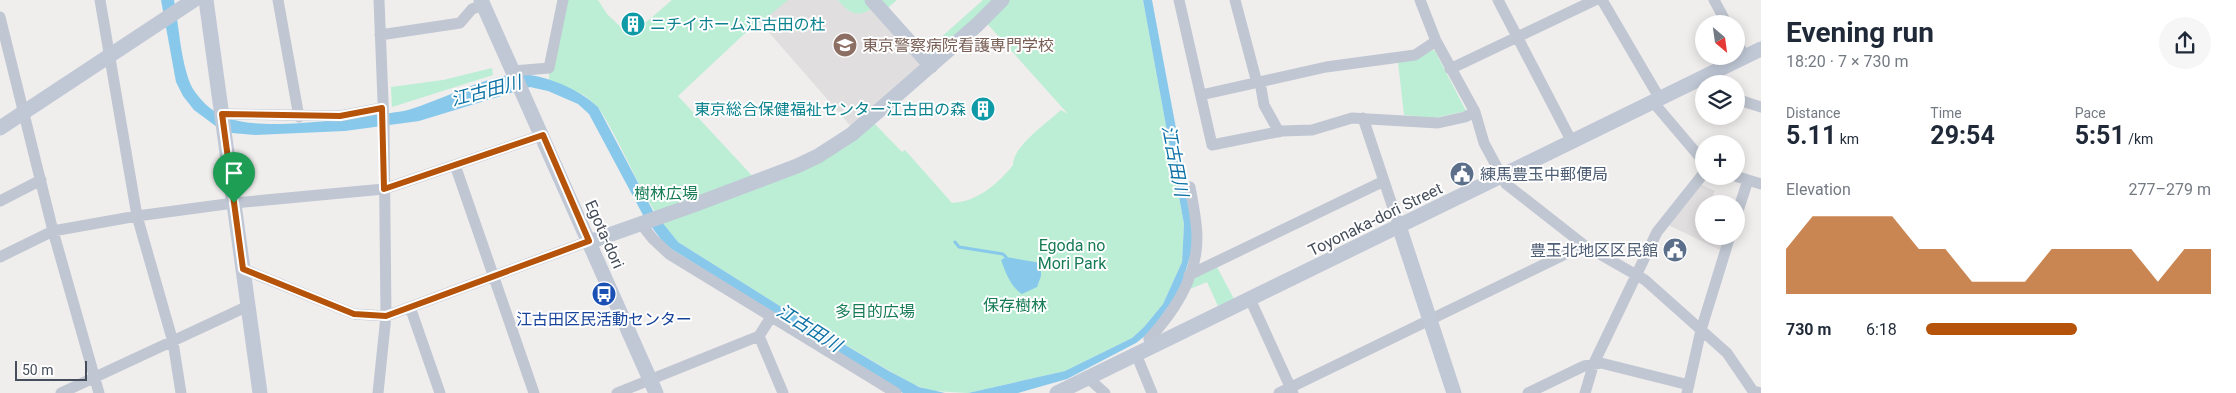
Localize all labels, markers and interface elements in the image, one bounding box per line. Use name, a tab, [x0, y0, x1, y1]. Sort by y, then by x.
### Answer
building icon: ニチイホーム江古田の杜	[620, 11, 646, 37]
place label: ニチイホーム江古田の杜	[650, 15, 826, 34]
north arrow	[1695, 15, 1745, 65]
map controls	[1695, 15, 1745, 245]
text: Evening run	[1786, 16, 1934, 49]
button: share	[2159, 17, 2211, 69]
school or university icon: 東京警察病院看護専門学校	[832, 32, 858, 58]
place label: 東京警察病院看護専門学校	[862, 36, 1054, 55]
text: 18:20 · 7 × 730 m	[1786, 52, 1908, 71]
water label: 江古田川	[448, 71, 525, 110]
button: layers	[1695, 75, 1745, 125]
building icon: 東京総合保健福祉センター江古田の森	[970, 96, 996, 122]
place label: 東京総合保健福祉センター江古田の森	[694, 100, 966, 119]
text: Distance	[1786, 105, 1841, 121]
text: Time	[1930, 105, 1962, 121]
text: Pace	[2075, 105, 2106, 121]
text: 5.11	[1786, 121, 1836, 150]
text: 29:54	[1930, 121, 1995, 150]
text: 5:51	[2075, 121, 2125, 150]
water label: 江古田川	[1158, 124, 1193, 200]
text: km	[1836, 131, 1859, 147]
text: /km	[2125, 131, 2153, 147]
button: +	[1695, 135, 1745, 185]
pin	[213, 152, 255, 203]
icon: arrive	[220, 159, 248, 187]
public building icon: 練馬豊玉中郵便局	[1449, 161, 1475, 187]
place label: 練馬豊玉中郵便局	[1480, 165, 1608, 184]
street label: Toyonaka-dori Street	[1305, 179, 1445, 260]
text: Elevation	[1786, 180, 1851, 199]
text: 277–279 m	[2129, 180, 2211, 199]
park label: 樹林広場	[634, 184, 698, 203]
button: −	[1695, 195, 1745, 245]
street label: Egota-dori	[581, 197, 628, 271]
park label: Egoda no Mori Park	[1038, 236, 1107, 273]
public building icon: 豊玉北地区区民館	[1662, 237, 1688, 263]
place label: 豊玉北地区区民館	[1530, 241, 1658, 260]
bus stop icon: 江古田区民活動センター	[591, 281, 617, 307]
park label: 保存樹林	[983, 296, 1047, 315]
water label: 江古田川	[773, 300, 847, 357]
park label: 多目的広場	[835, 302, 915, 321]
place label: 江古田区民活動センター	[516, 310, 692, 329]
text: 730 m	[1786, 320, 1831, 339]
text: 6:18	[1866, 320, 1897, 339]
scale bar	[15, 358, 88, 381]
text: 50 m	[22, 362, 54, 378]

